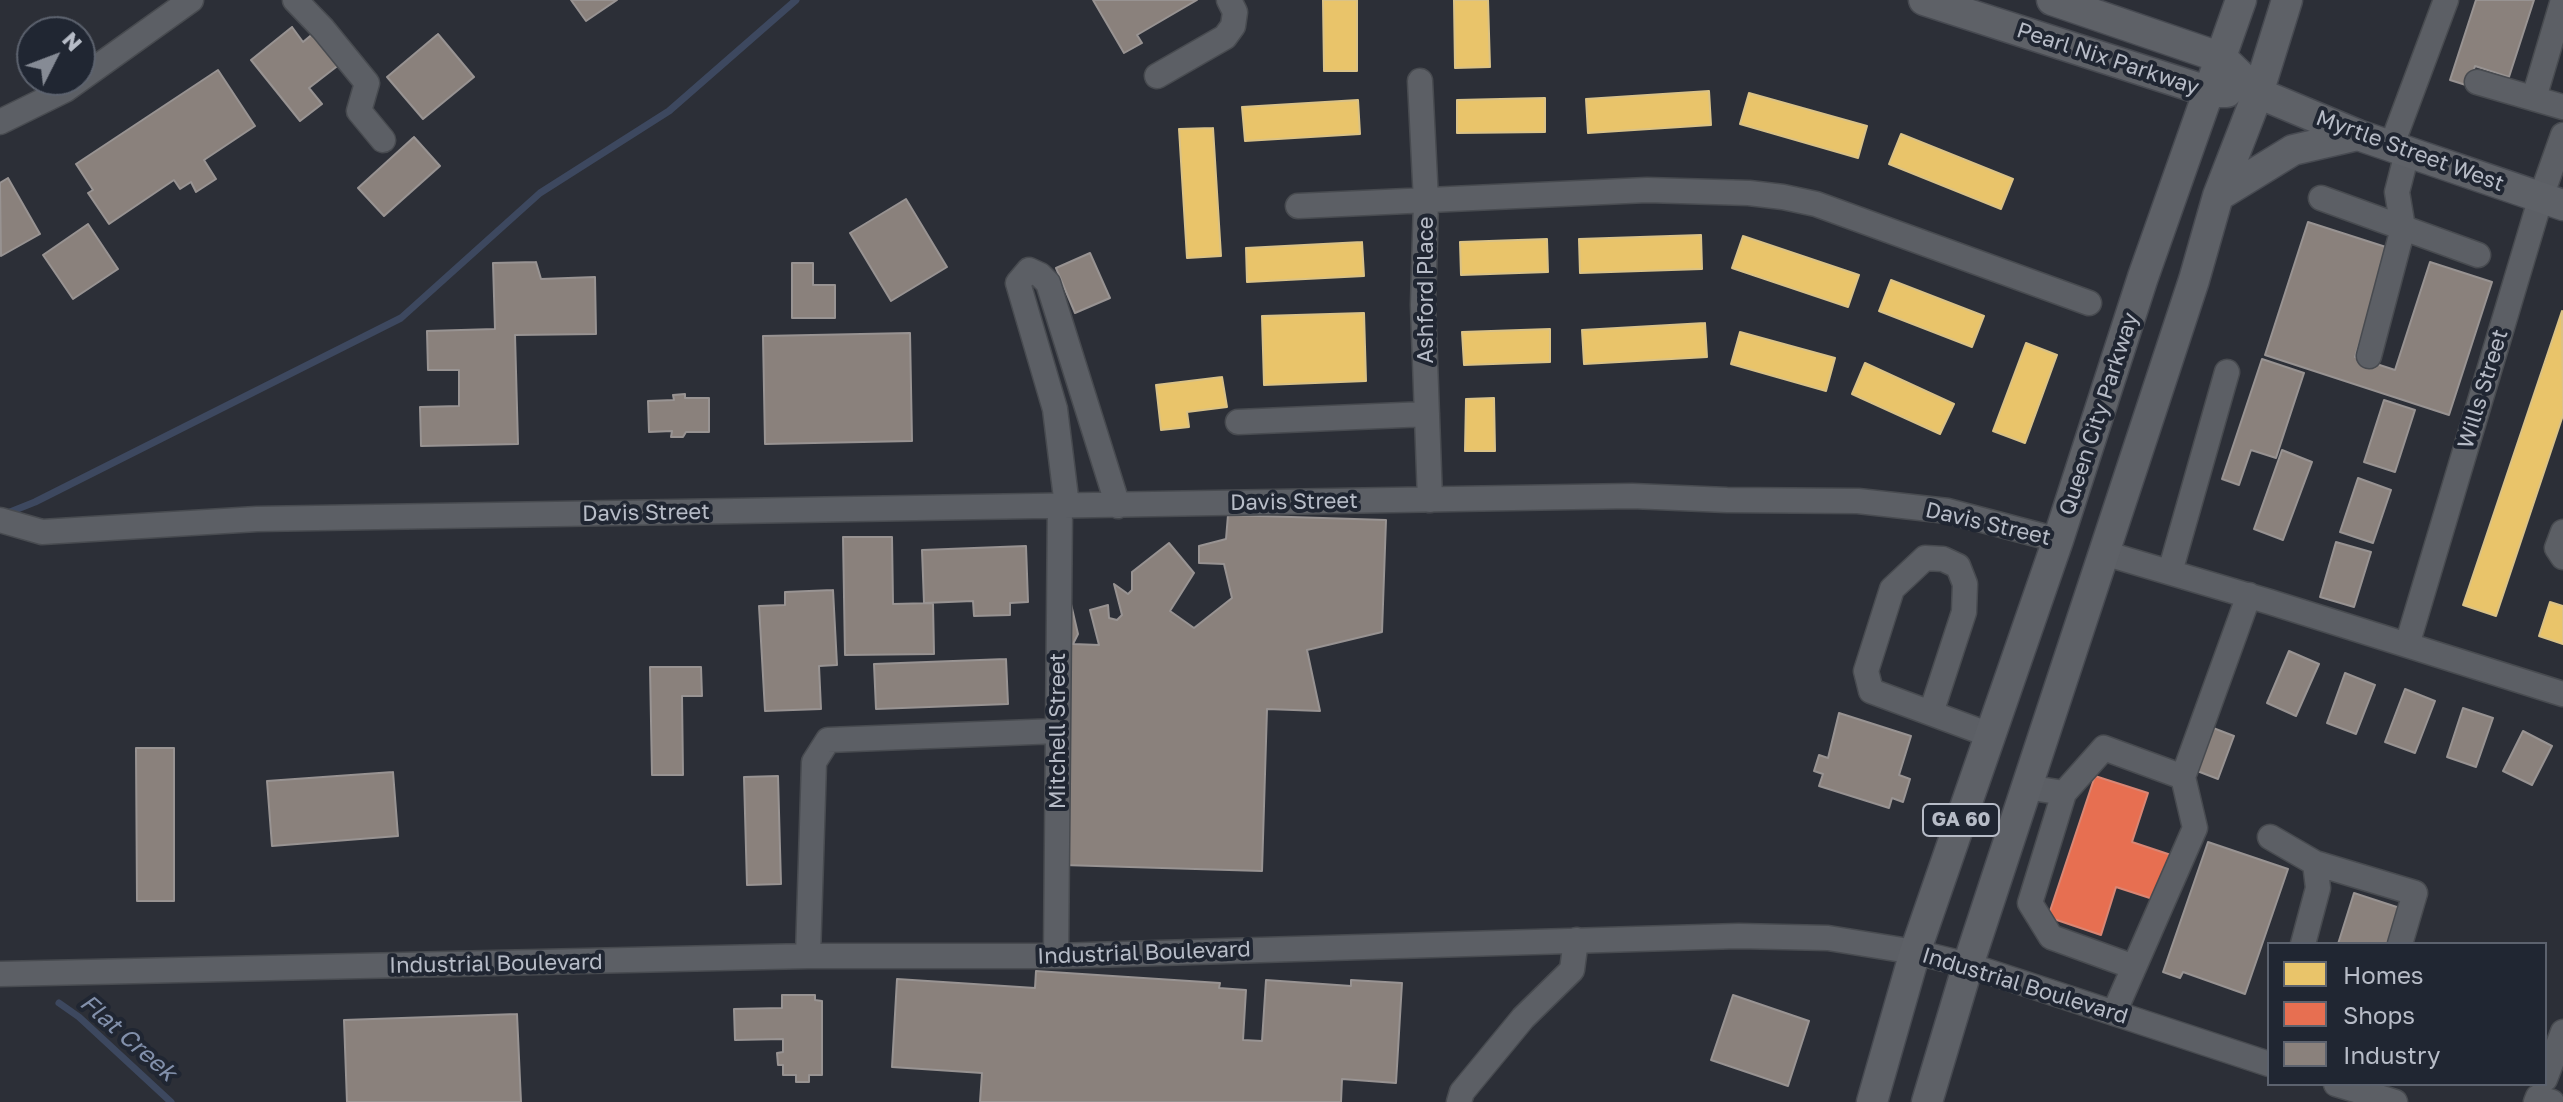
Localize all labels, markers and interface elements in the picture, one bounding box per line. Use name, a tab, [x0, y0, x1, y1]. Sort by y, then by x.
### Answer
north arrow	[16, 16, 96, 96]
street label: Pearl Nix Parkway	[2013, 17, 2203, 101]
text: N	[57, 26, 88, 56]
street label: Myrtle Street West	[2312, 105, 2508, 197]
street label: Ashford Place	[1413, 217, 1439, 363]
street label: Queen City Parkway	[2054, 309, 2144, 519]
street label: Wills Street	[2452, 326, 2514, 452]
street label: Davis Street	[1230, 488, 1358, 516]
street label: Davis Street	[1923, 497, 2053, 551]
street label: Davis Street	[582, 499, 710, 527]
street label: Mitchell Street	[1045, 653, 1071, 809]
road number: GA 60	[1923, 804, 1999, 836]
street label: Industrial Boulevard	[1037, 936, 1251, 970]
street label: Industrial Boulevard	[1919, 942, 2131, 1030]
legend	[2267, 942, 2547, 1086]
street label: Industrial Boulevard	[389, 949, 603, 979]
text: Homes	[2343, 960, 2424, 989]
water label: Flat Creek	[74, 989, 182, 1087]
text: Shops	[2343, 1000, 2415, 1029]
text: Industry	[2343, 1040, 2440, 1069]

